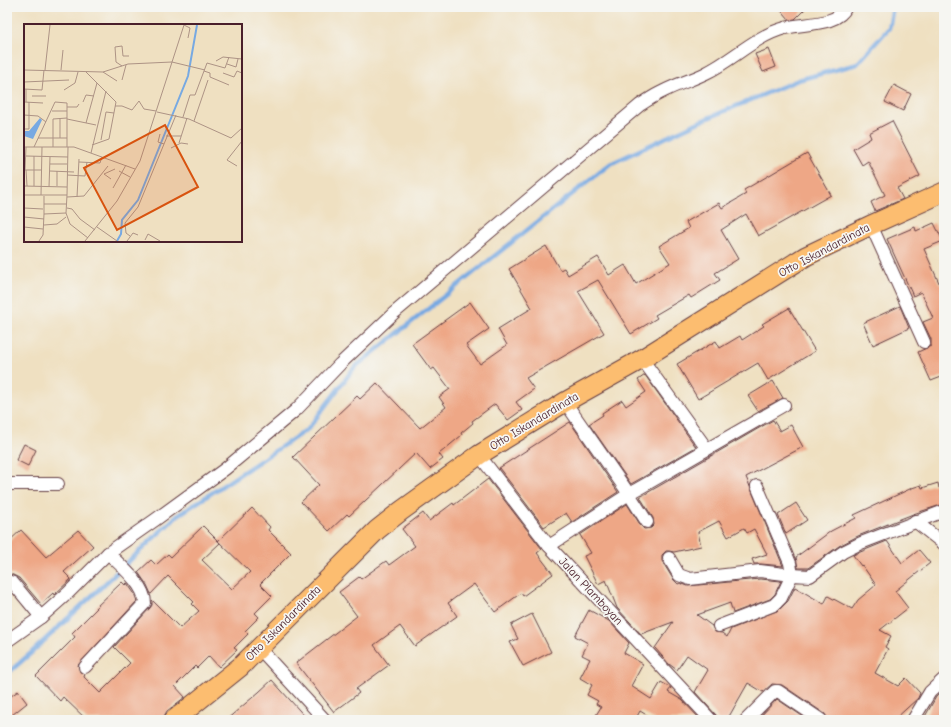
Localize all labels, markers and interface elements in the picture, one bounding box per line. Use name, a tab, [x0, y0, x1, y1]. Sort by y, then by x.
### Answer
inset map	[24, 24, 242, 242]
street label: Otto Iskandardinata	[776, 220, 872, 280]
street label: Otto Iskandardinata	[487, 389, 581, 453]
street label: Jalan Plamboyan	[556, 554, 626, 628]
street label: Otto Iskandardinata	[242, 582, 324, 664]

